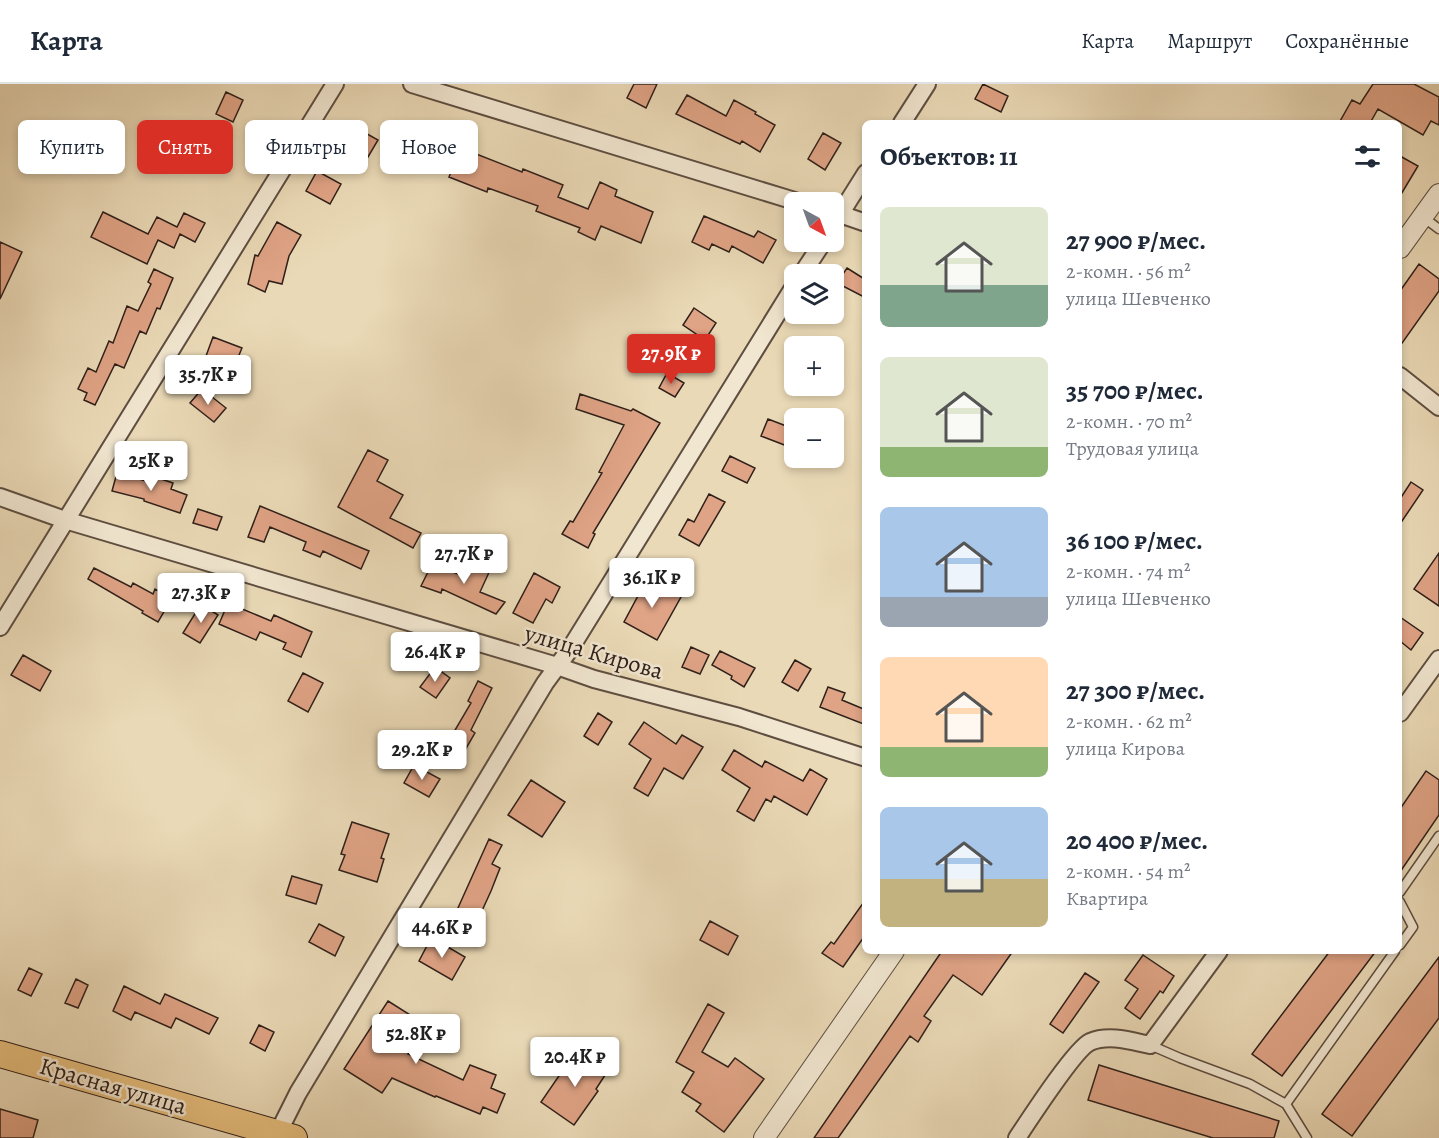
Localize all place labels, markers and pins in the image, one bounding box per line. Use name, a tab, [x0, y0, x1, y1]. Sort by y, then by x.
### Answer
pin: 27.9K ₽	[616, 334, 726, 385]
pin: 35.7K ₽	[153, 355, 263, 406]
pin: 25K ₽	[109, 441, 193, 492]
pin: 27.7K ₽	[409, 534, 519, 585]
pin: 36.1K ₽	[597, 558, 707, 609]
pin: 27.3K ₽	[146, 573, 256, 624]
pin: 26.4K ₽	[380, 632, 490, 683]
pin: 29.2K ₽	[367, 730, 477, 781]
pin: 44.6K ₽	[387, 908, 497, 959]
pin: 52.8K ₽	[361, 1014, 471, 1065]
pin: 20.4K ₽	[520, 1037, 630, 1088]

